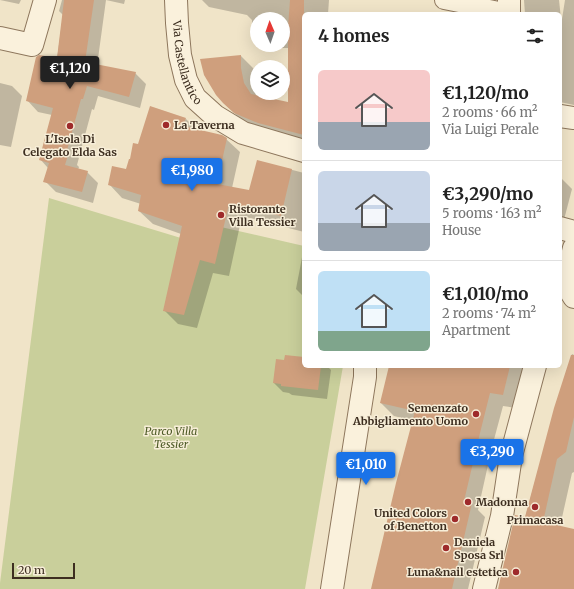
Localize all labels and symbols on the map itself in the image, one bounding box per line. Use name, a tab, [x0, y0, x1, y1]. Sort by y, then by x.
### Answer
north arrow	[250, 12, 290, 52]
street label: Via Castellantico	[170, 19, 205, 108]
pin: €1,120	[37, 56, 103, 90]
place label: La Taverna	[174, 118, 235, 132]
marker: La Taverna	[161, 120, 171, 130]
marker: L'Isola Di Celegato Elda Sas	[65, 121, 75, 131]
place label: L'Isola Di Celegato Elda Sas	[23, 132, 117, 159]
pin: €1,980	[159, 158, 225, 192]
place label: Ristorante Villa Tessier	[228, 202, 296, 229]
marker: Ristorante Villa Tessier	[216, 210, 226, 220]
place label: Semenzato Abbigliamento Uomo	[352, 401, 468, 428]
marker: Semenzato Abbigliamento Uomo	[471, 409, 481, 419]
park label: Parco Villa Tessier	[145, 424, 197, 451]
pin: €3,290	[459, 439, 525, 473]
pin: €1,010	[333, 452, 399, 486]
place label: Madonna	[476, 495, 528, 509]
marker: Madonna	[463, 497, 473, 507]
marker: Primacasa	[530, 502, 540, 512]
place label: United Colors of Benetton	[374, 506, 448, 533]
place label: Primacasa	[506, 513, 564, 527]
marker: United Colors of Benetton	[450, 514, 460, 524]
place label: Daniela Sposa Srl	[454, 535, 504, 562]
marker: Daniela Sposa Srl	[441, 543, 451, 553]
scale bar	[12, 561, 75, 580]
place label: Luna&nail estetica	[407, 565, 508, 579]
marker: Luna&nail estetica	[511, 567, 521, 577]

